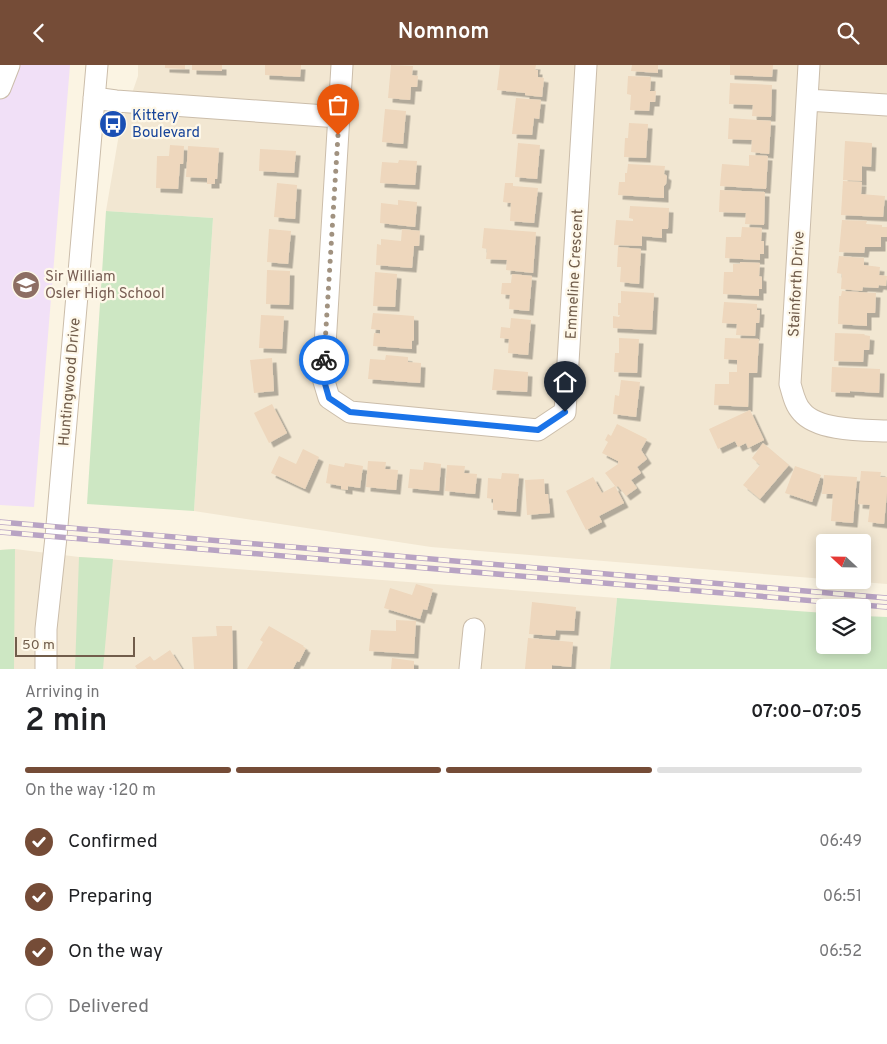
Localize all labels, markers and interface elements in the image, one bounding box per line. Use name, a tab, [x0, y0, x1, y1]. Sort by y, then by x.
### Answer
icon: back	[25, 19, 53, 47]
text: Nomnom	[398, 19, 489, 46]
icon: search	[834, 19, 862, 47]
pin	[317, 84, 359, 135]
icon: bag	[324, 91, 352, 119]
place label: Kittery Boulevard	[132, 107, 200, 143]
bus stop icon: Kittery Boulevard	[98, 109, 128, 139]
street label: Emmeline Crescent	[563, 208, 588, 340]
street label: Stainforth Drive	[785, 230, 810, 338]
place label: Sir William Osler High School	[45, 268, 165, 304]
school or university icon: Sir William Osler High School	[11, 270, 41, 300]
street label: Huntingwood Drive	[55, 317, 86, 447]
courier	[299, 335, 349, 385]
icon: bike	[310, 346, 338, 374]
pin	[544, 361, 586, 412]
icon: home	[551, 368, 579, 396]
north arrow	[816, 534, 871, 589]
map controls	[816, 534, 871, 654]
button: layers	[816, 599, 871, 654]
scale bar	[15, 634, 135, 657]
text: 50 m	[22, 637, 55, 654]
text: Arriving in	[25, 683, 100, 703]
text: 07:00–07:05	[751, 700, 862, 724]
text: 2 min	[25, 702, 107, 742]
text: On the way · 120 m	[25, 781, 156, 801]
icon: check	[25, 828, 53, 856]
text: Confirmed	[68, 830, 158, 854]
text: 06:49	[819, 832, 862, 852]
icon: check	[25, 883, 53, 911]
text: Preparing	[68, 885, 152, 909]
text: 06:51	[823, 887, 862, 907]
icon: check	[25, 938, 53, 966]
text: On the way	[68, 940, 163, 964]
text: 06:52	[819, 942, 862, 962]
text: Delivered	[68, 995, 149, 1019]

